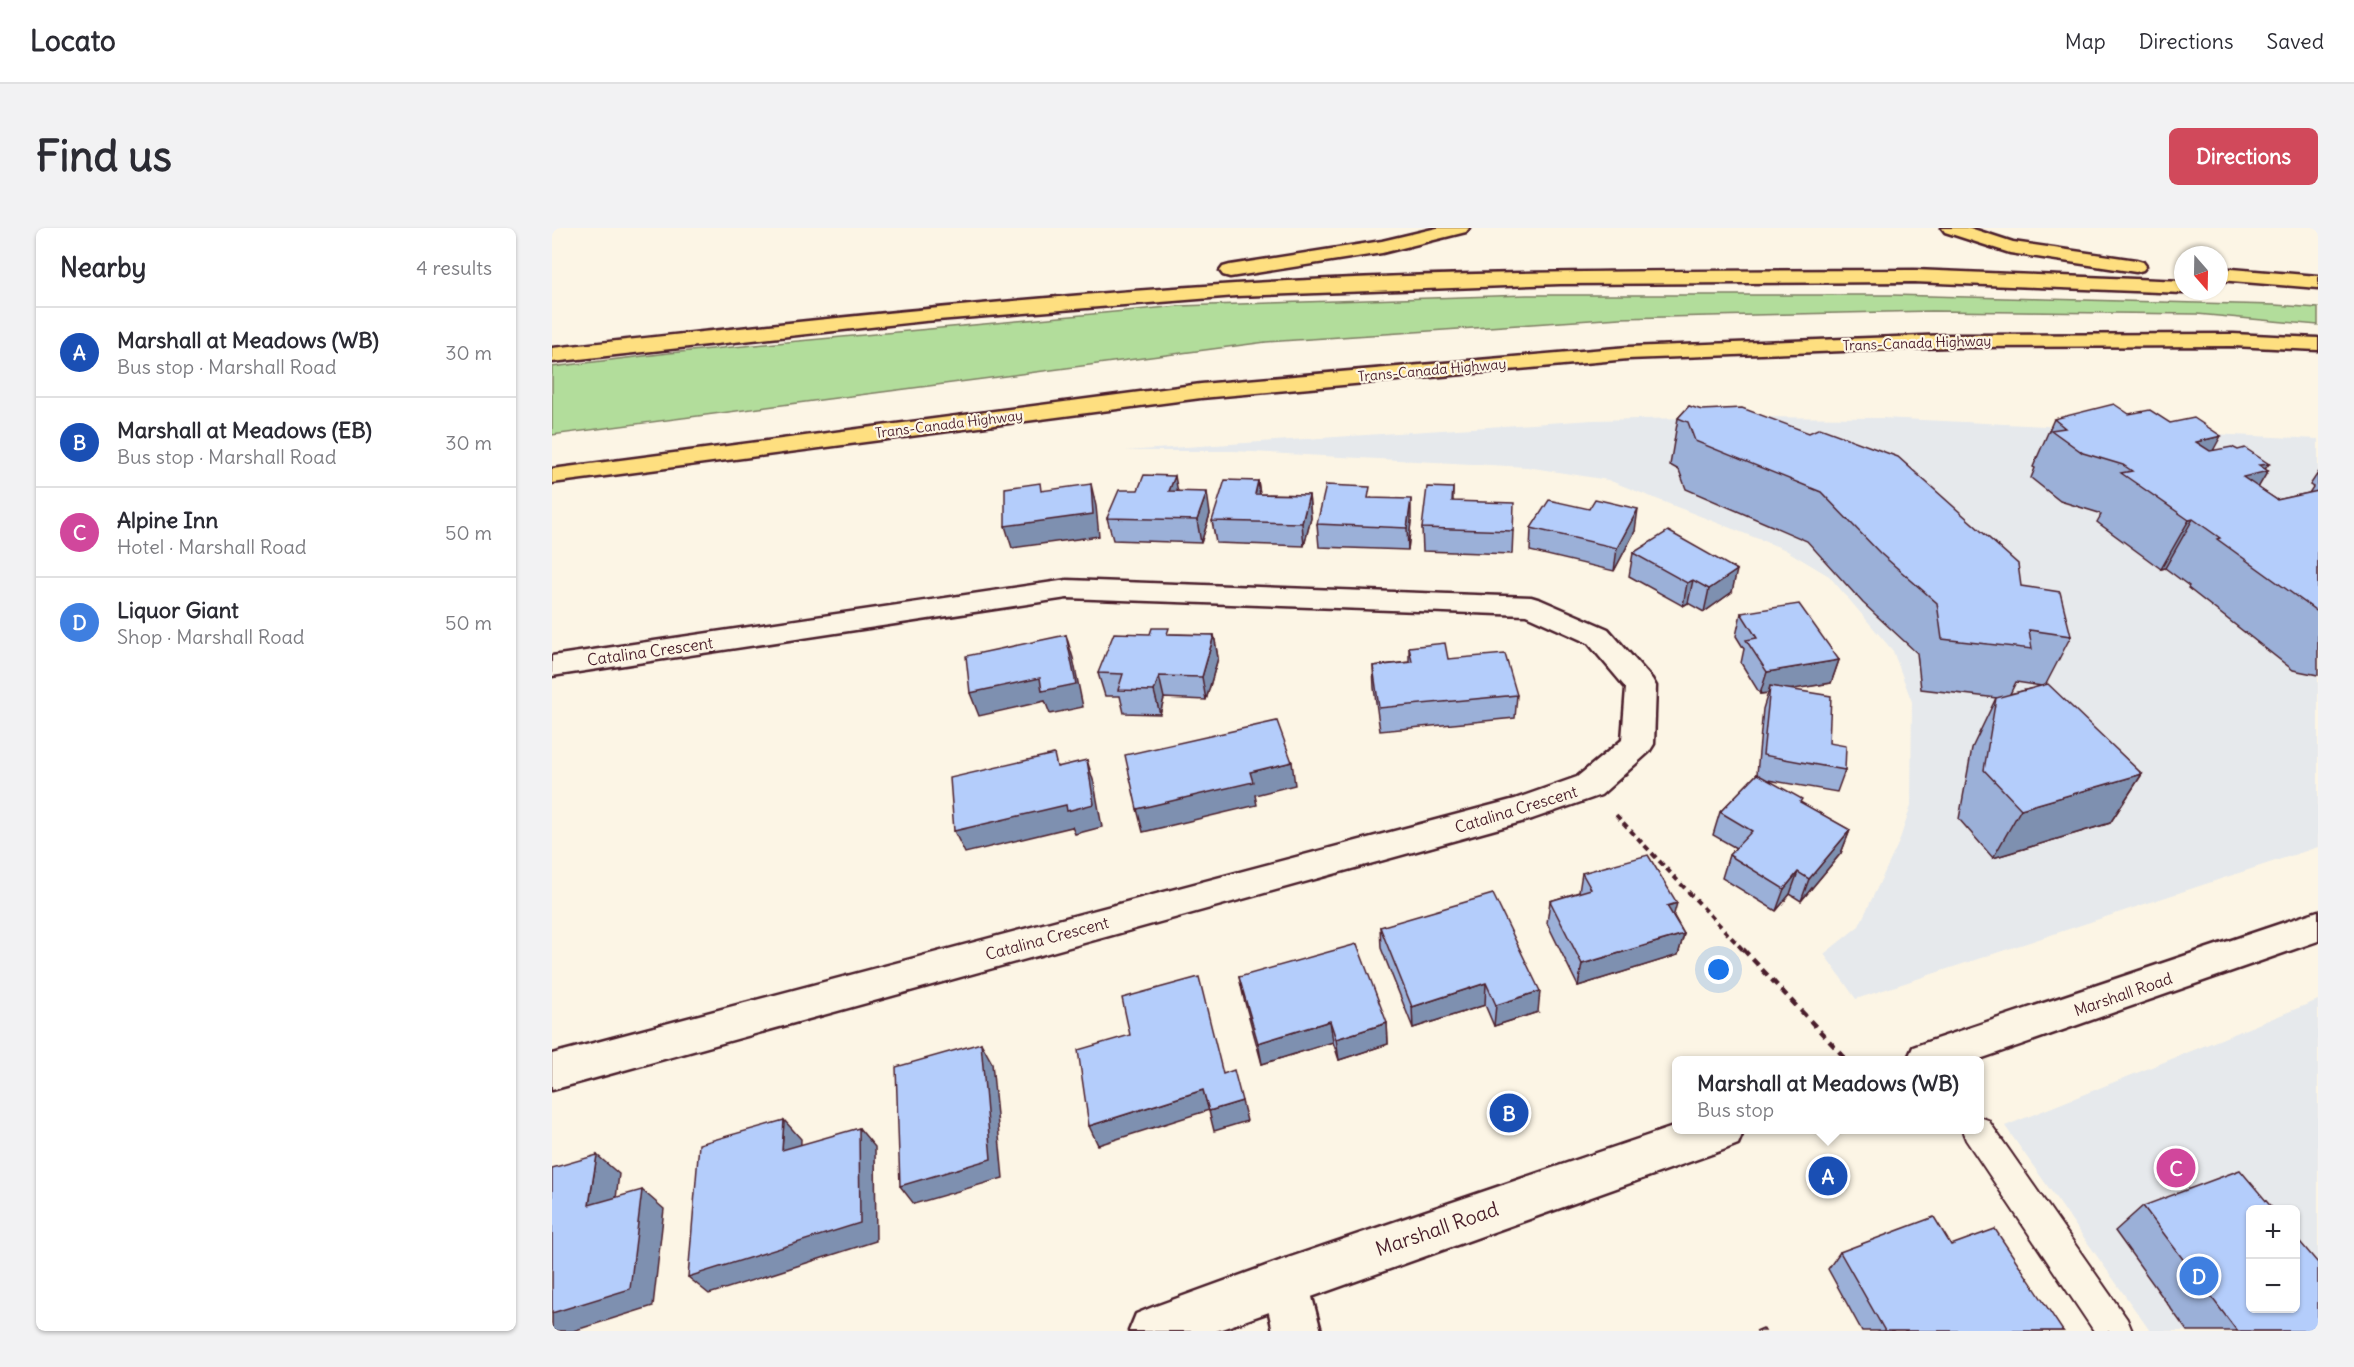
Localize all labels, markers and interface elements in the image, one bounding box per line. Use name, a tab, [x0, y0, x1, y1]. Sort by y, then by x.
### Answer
text: Locato	[30, 23, 116, 59]
text: Map	[2065, 28, 2106, 55]
text: Directions	[2139, 28, 2233, 55]
text: Saved	[2266, 28, 2324, 55]
button: Directions	[2169, 128, 2318, 185]
text: Find us	[36, 130, 172, 182]
north arrow	[2174, 246, 2228, 300]
text: Nearby	[60, 251, 146, 284]
text: 4 results	[416, 255, 492, 280]
text: Marshall at Meadows (WB)	[117, 326, 379, 354]
street label: Trans-Canada Highway	[1842, 331, 1992, 355]
text: A	[73, 340, 86, 365]
text: 30 m	[445, 340, 492, 365]
text: Bus stop · Marshall Road	[117, 354, 336, 379]
street label: Trans-Canada Highway	[1357, 355, 1507, 385]
street label: Trans-Canada Highway	[874, 406, 1024, 442]
text: Marshall at Meadows (EB)	[117, 416, 372, 444]
text: B	[73, 430, 86, 455]
text: 30 m	[445, 430, 492, 455]
text: Bus stop · Marshall Road	[117, 444, 336, 469]
text: Alpine Inn	[117, 506, 218, 534]
text: C	[73, 520, 86, 545]
text: 50 m	[445, 520, 492, 545]
text: Hotel · Marshall Road	[117, 534, 307, 559]
text: Liquor Giant	[117, 596, 239, 624]
text: D	[72, 610, 87, 635]
text: 50 m	[445, 610, 492, 635]
text: Shop · Marshall Road	[117, 624, 305, 649]
street label: Catalina Crescent	[586, 632, 715, 670]
street label: Catalina Crescent	[1452, 781, 1580, 837]
street label: Catalina Crescent	[983, 912, 1111, 964]
your location	[1704, 955, 1733, 984]
street label: Marshall Road	[2071, 968, 2175, 1020]
popup	[1672, 1056, 1984, 1134]
text: Marshall at Meadows (WB)	[1697, 1069, 1959, 1097]
pin: B	[1490, 1090, 1528, 1136]
text: Bus stop	[1697, 1097, 1774, 1122]
pin: C	[2156, 1146, 2196, 1190]
pin: A	[1808, 1154, 1848, 1198]
street label: Marshall Road	[1372, 1196, 1502, 1261]
map controls	[2246, 1205, 2300, 1313]
button: +	[2246, 1205, 2300, 1259]
pin: D	[2180, 1254, 2218, 1298]
button: −	[2246, 1259, 2300, 1313]

